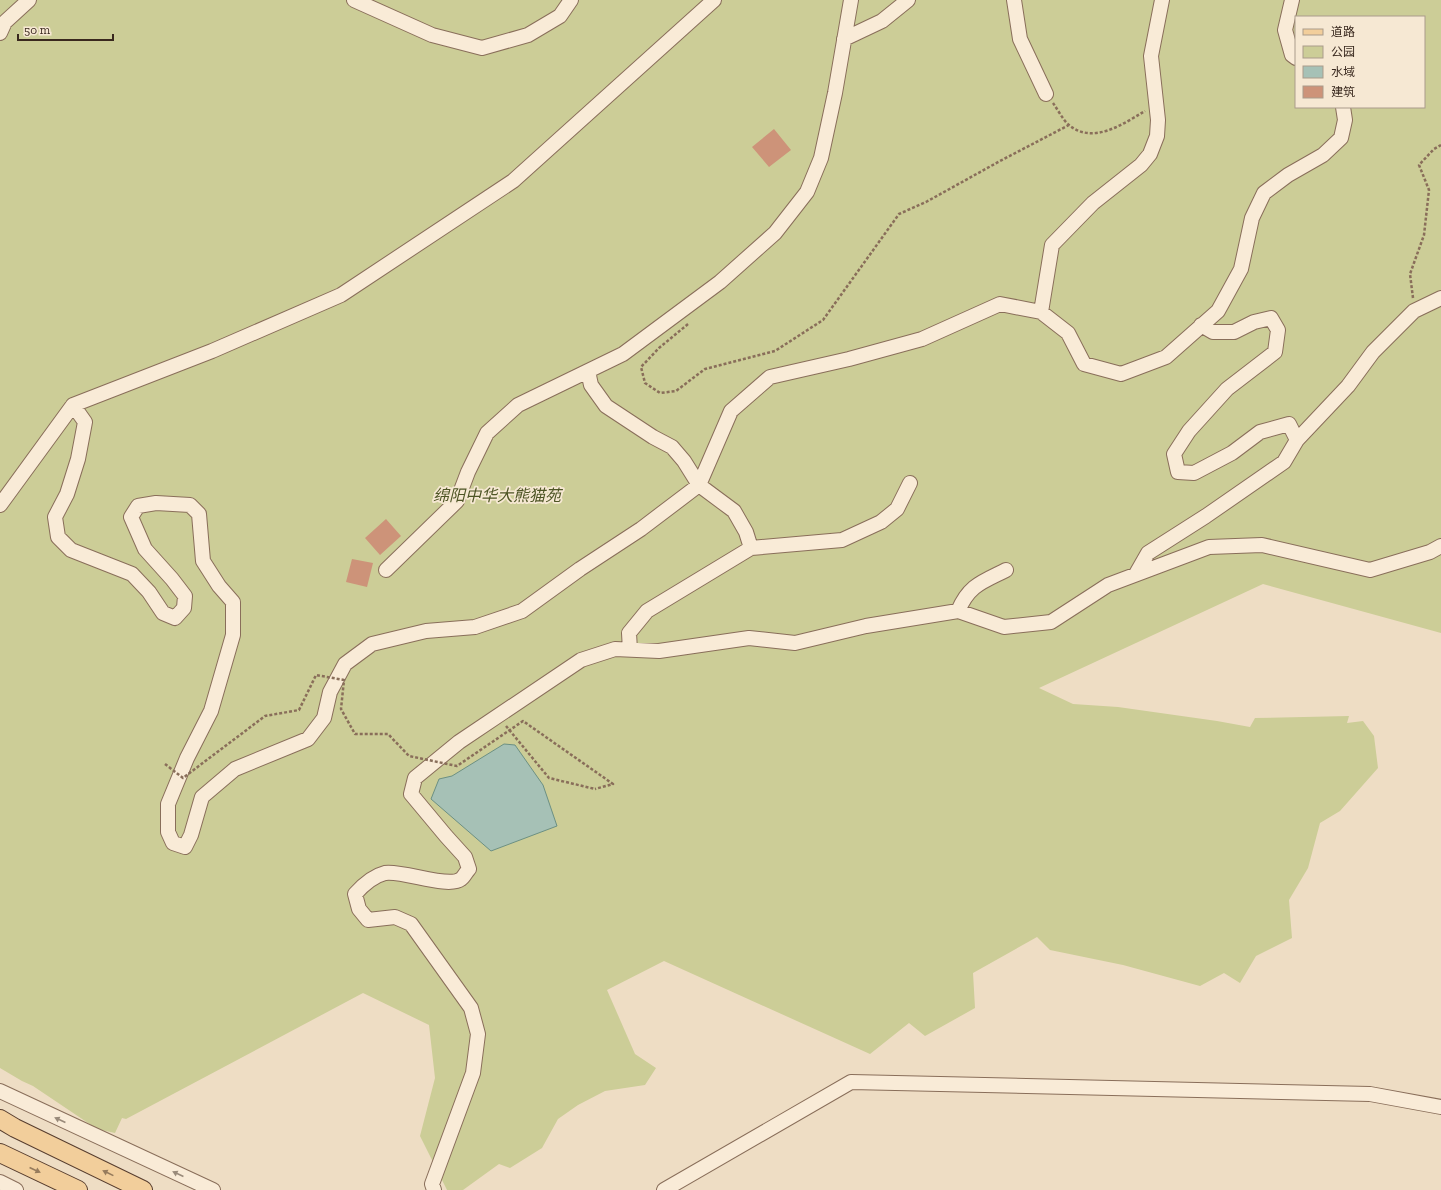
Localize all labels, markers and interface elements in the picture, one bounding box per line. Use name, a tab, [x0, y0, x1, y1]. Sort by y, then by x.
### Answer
scale bar	[18, 16, 113, 42]
legend	[1295, 16, 1425, 108]
text: 50 m	[24, 23, 51, 37]
text: 道路	[1331, 25, 1355, 39]
text: 公园	[1331, 45, 1355, 59]
text: 水域	[1331, 65, 1355, 79]
text: 建筑	[1331, 85, 1355, 99]
park label: 绵阳中华大熊猫苑	[433, 486, 564, 505]
one-way arrow	[53, 1116, 65, 1122]
one-way arrow	[30, 1167, 41, 1173]
one-way arrow	[102, 1170, 114, 1176]
one-way arrow	[172, 1171, 184, 1177]

